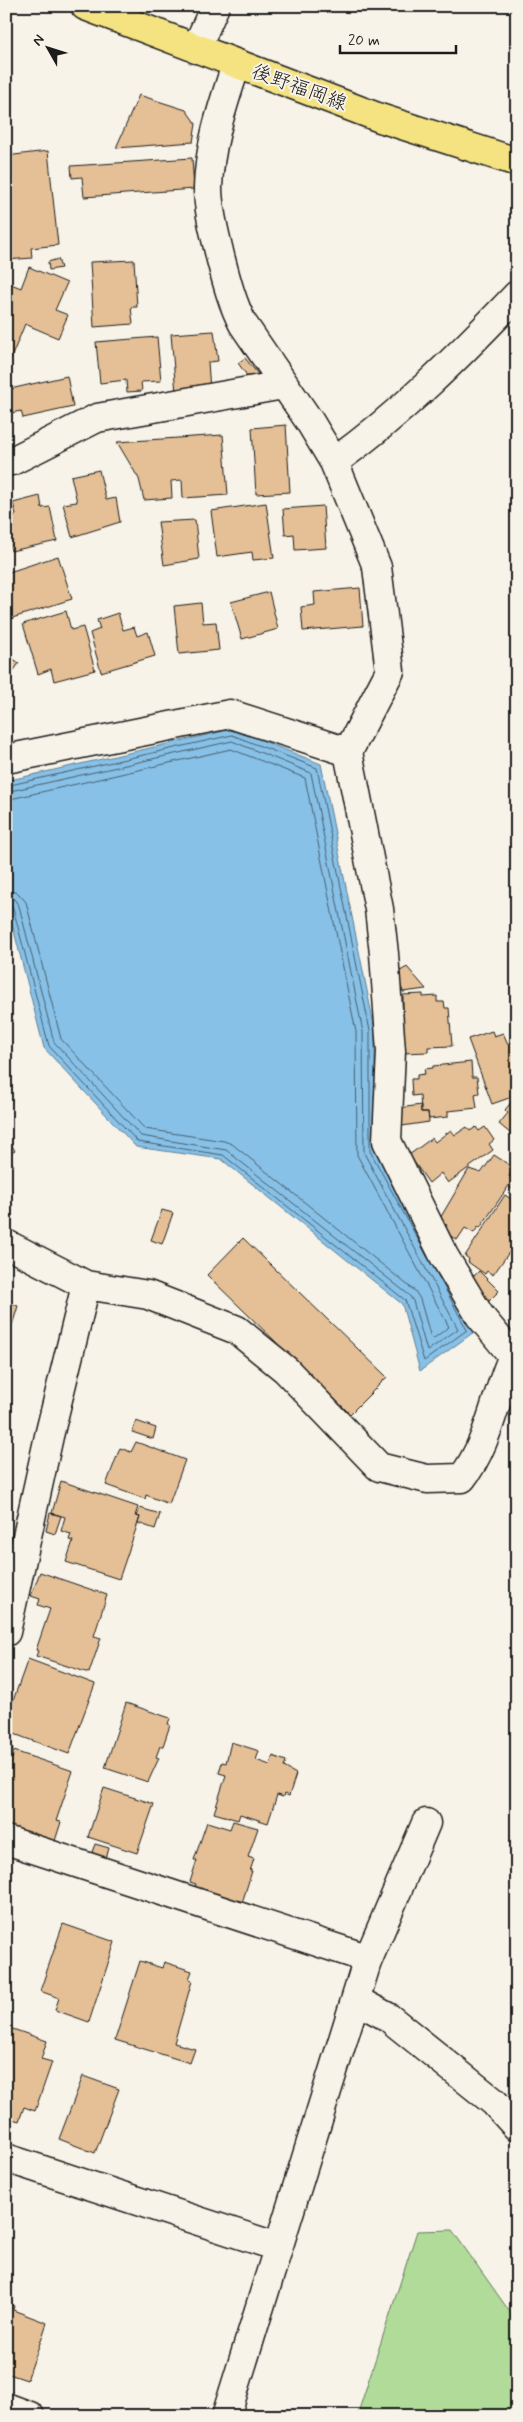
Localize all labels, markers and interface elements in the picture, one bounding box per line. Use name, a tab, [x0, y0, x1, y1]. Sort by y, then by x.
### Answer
north arrow	[22, 22, 72, 72]
scale bar	[340, 22, 457, 54]
text: N	[29, 31, 49, 50]
text: 20 m	[348, 31, 380, 51]
street label: 後野福岡線	[247, 58, 351, 118]

